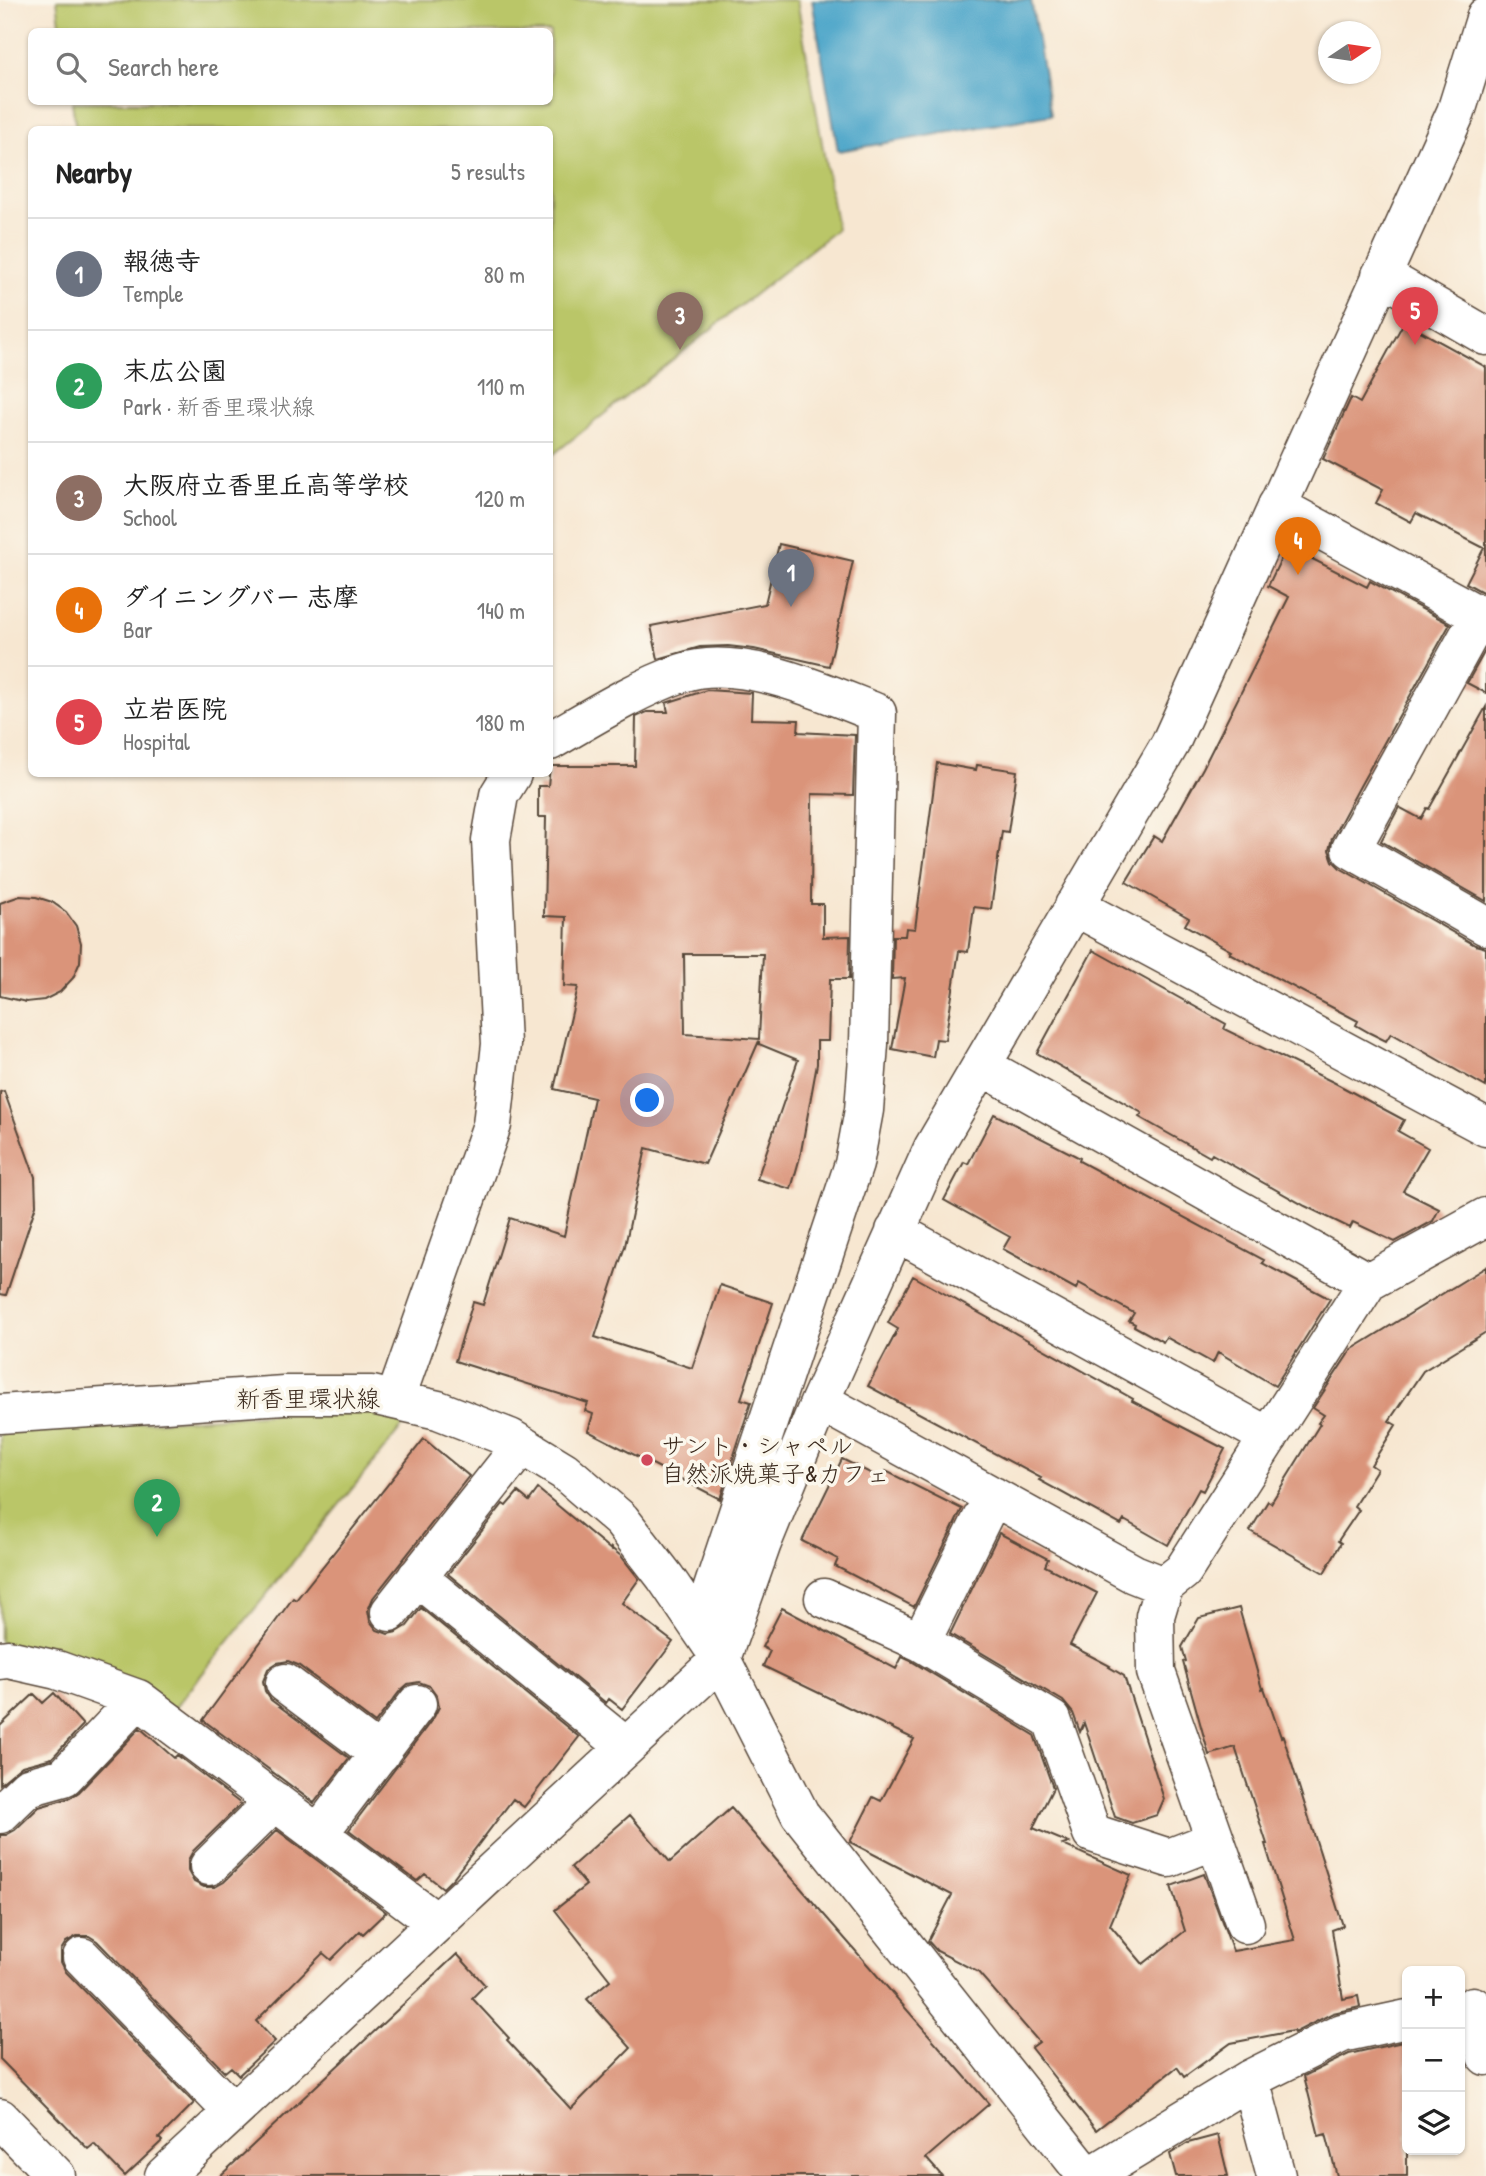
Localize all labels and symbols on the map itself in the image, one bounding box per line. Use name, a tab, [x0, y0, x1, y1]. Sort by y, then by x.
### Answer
north arrow	[1318, 21, 1381, 84]
pin: 5	[1392, 287, 1438, 345]
pin: 3	[657, 292, 703, 350]
pin: 4	[1275, 517, 1321, 575]
pin: 1	[768, 549, 814, 607]
your location	[630, 1083, 664, 1117]
street label: 新香里環状線	[236, 1382, 380, 1414]
place label: サント・シャペル 自然派焼菓子&カフェ	[661, 1429, 890, 1489]
marker: サント・シャペル 自然派焼菓子&カフェ	[639, 1452, 655, 1468]
pin: 2	[134, 1479, 180, 1537]

